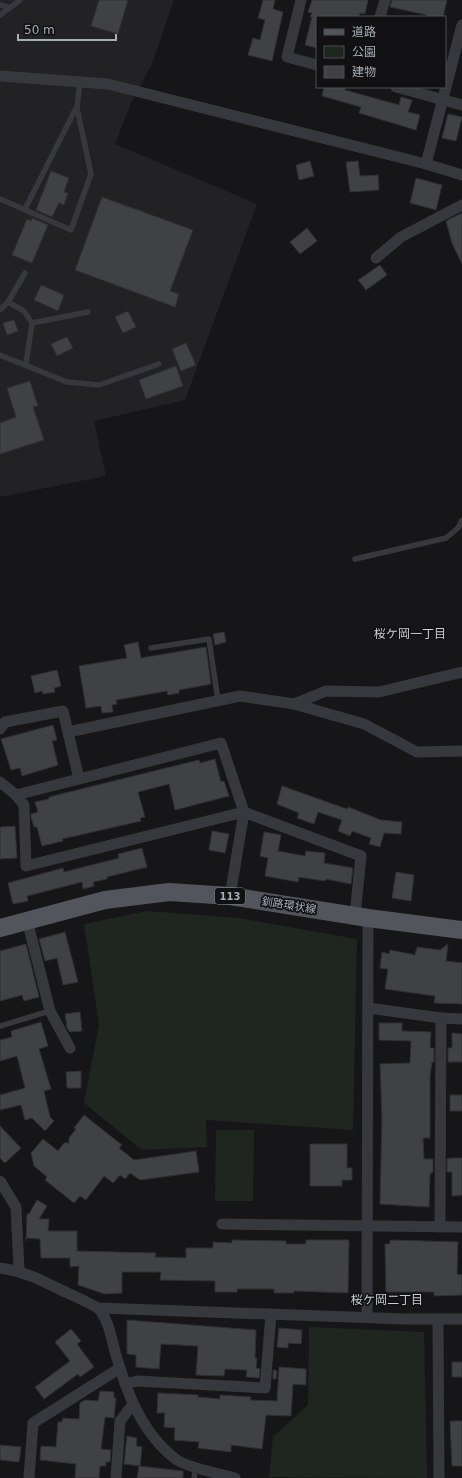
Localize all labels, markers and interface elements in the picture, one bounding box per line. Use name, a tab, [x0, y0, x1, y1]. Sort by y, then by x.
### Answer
scale bar	[18, 16, 116, 42]
legend	[316, 16, 446, 88]
text: 50 m	[24, 23, 55, 37]
text: 道路	[352, 25, 376, 39]
text: 公園	[352, 45, 376, 59]
text: 建物	[352, 65, 376, 79]
district label: 桜ケ岡一丁目	[374, 627, 446, 641]
road number: 113	[215, 888, 245, 904]
street label: 釧路環状線	[261, 895, 317, 916]
district label: 桜ケ岡二丁目	[351, 1293, 423, 1307]

